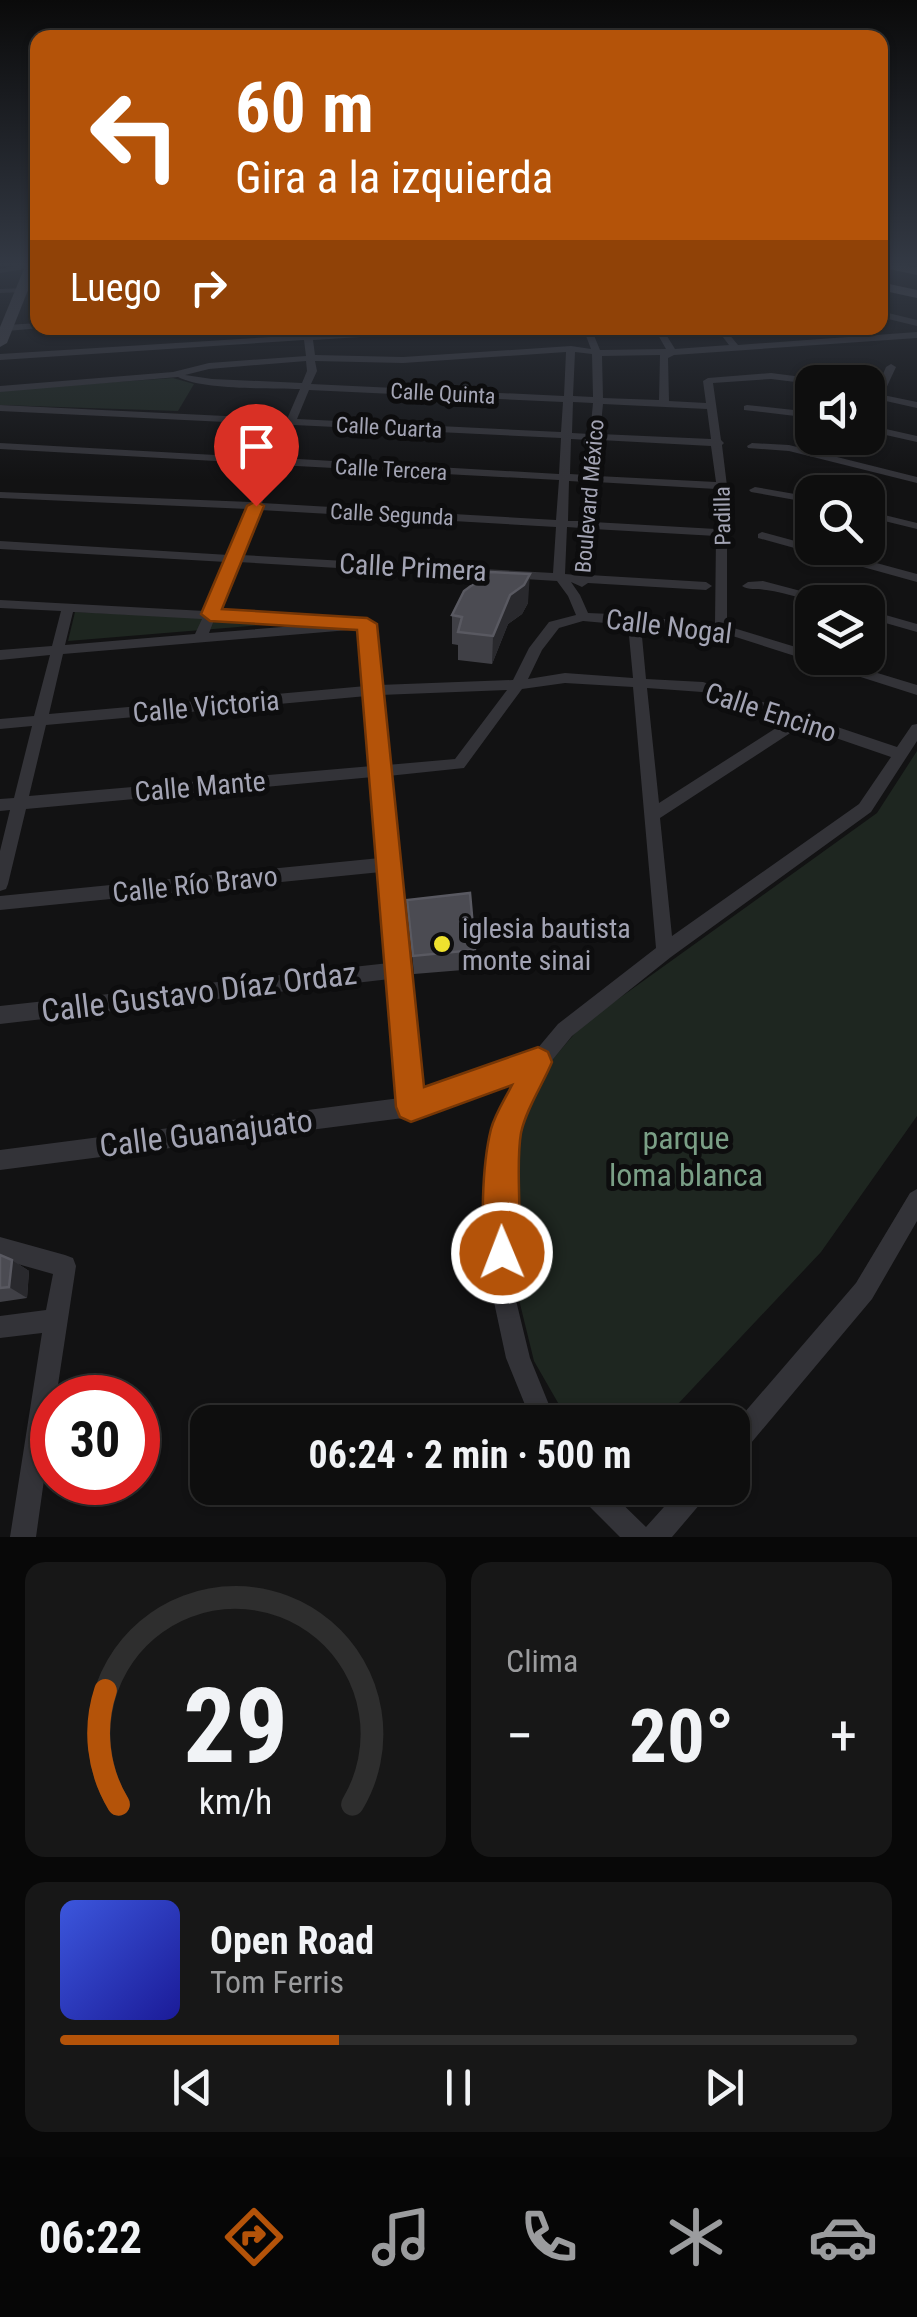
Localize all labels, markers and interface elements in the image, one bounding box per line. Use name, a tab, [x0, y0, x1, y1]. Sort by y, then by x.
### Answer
text: 60 m	[235, 67, 374, 149]
icon: left	[70, 70, 200, 200]
text: Gira a la izquierda	[235, 151, 553, 204]
icon: right	[181, 260, 236, 315]
text: Luego	[70, 266, 161, 310]
map controls	[795, 365, 885, 675]
button: sound	[795, 365, 885, 455]
street label: Calle Quinta	[390, 378, 496, 409]
pin	[214, 404, 299, 507]
street label: Calle Cuarta	[335, 412, 443, 443]
street label: Boulevard México	[570, 418, 609, 574]
icon: arrive	[229, 419, 284, 474]
street label: Calle Tercera	[334, 454, 448, 485]
button: search	[795, 475, 885, 565]
street label: Padilla	[709, 486, 736, 546]
street label: Calle Segunda	[330, 499, 454, 530]
street label: Calle Primera	[338, 547, 488, 588]
button: layers	[795, 585, 885, 675]
street label: Calle Nogal	[604, 602, 734, 651]
street label: Calle Encino	[701, 676, 841, 749]
street label: Calle Victoria	[131, 684, 281, 729]
street label: Calle Mante	[133, 764, 267, 809]
street label: Calle Río Bravo	[111, 859, 279, 910]
place label: iglesia bautista monte sinai	[462, 912, 631, 977]
marker: iglesia bautista monte sinai	[431, 933, 453, 955]
street label: Calle Gustavo Díaz Ordaz	[39, 954, 359, 1030]
street label: Calle Guanajuato	[97, 1101, 315, 1165]
park label: parque loma blanca	[609, 1119, 763, 1194]
position arrow	[450, 1201, 554, 1305]
speed limit sign: 30	[30, 1375, 160, 1505]
text: 06:24 · 2 min · 500 m	[309, 1433, 631, 1477]
text: Clima	[506, 1642, 578, 1680]
text: 29	[183, 1666, 288, 1787]
text: 20°	[629, 1692, 734, 1780]
text: −	[506, 1704, 534, 1768]
text: +	[830, 1704, 857, 1768]
text: km/h	[199, 1781, 272, 1823]
text: Open Road	[210, 1919, 374, 1963]
text: Tom Ferris	[210, 1963, 344, 2001]
icon: previous	[165, 2060, 220, 2115]
icon: pause	[431, 2060, 486, 2115]
icon: next	[697, 2060, 752, 2115]
icon: directions	[219, 2202, 289, 2272]
icon: music	[366, 2202, 436, 2272]
icon: phone	[514, 2202, 584, 2272]
icon: climate	[661, 2202, 731, 2272]
icon: car	[808, 2202, 878, 2272]
text: 06:22	[39, 2211, 142, 2264]

